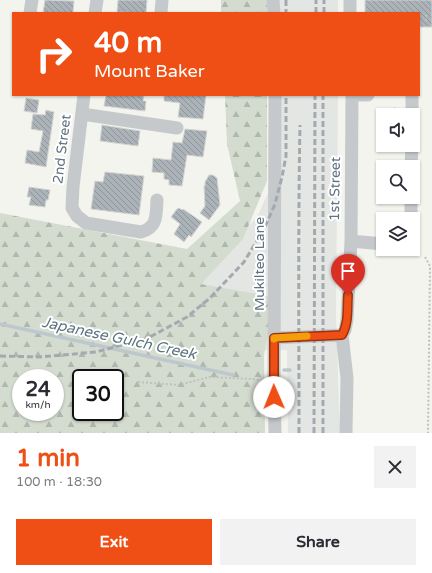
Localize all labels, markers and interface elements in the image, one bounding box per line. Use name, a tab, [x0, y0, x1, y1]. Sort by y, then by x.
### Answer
text: 40 m	[94, 26, 162, 60]
icon: right	[28, 28, 80, 80]
text: Mount Baker	[94, 60, 205, 82]
map controls	[376, 108, 420, 256]
button: sound	[376, 108, 420, 152]
street label: 2nd Street	[49, 113, 75, 185]
street label: 1st Street	[326, 156, 344, 221]
button: search	[376, 160, 420, 204]
button: layers	[376, 212, 420, 256]
street label: Mukilteo Lane	[251, 217, 268, 311]
pin	[331, 254, 365, 295]
icon: arrive	[337, 260, 359, 282]
water label: Japanese Gulch Creek	[40, 313, 199, 363]
speed limit sign: 30	[72, 369, 124, 421]
position arrow	[253, 376, 295, 418]
text: 24	[25, 378, 51, 402]
text: km/h	[25, 399, 51, 411]
text: 1 min	[16, 444, 80, 473]
button: close	[374, 446, 416, 488]
text: 100 m · 18:30	[16, 474, 102, 490]
button: Exit	[16, 519, 212, 565]
button: Share	[220, 519, 416, 565]

